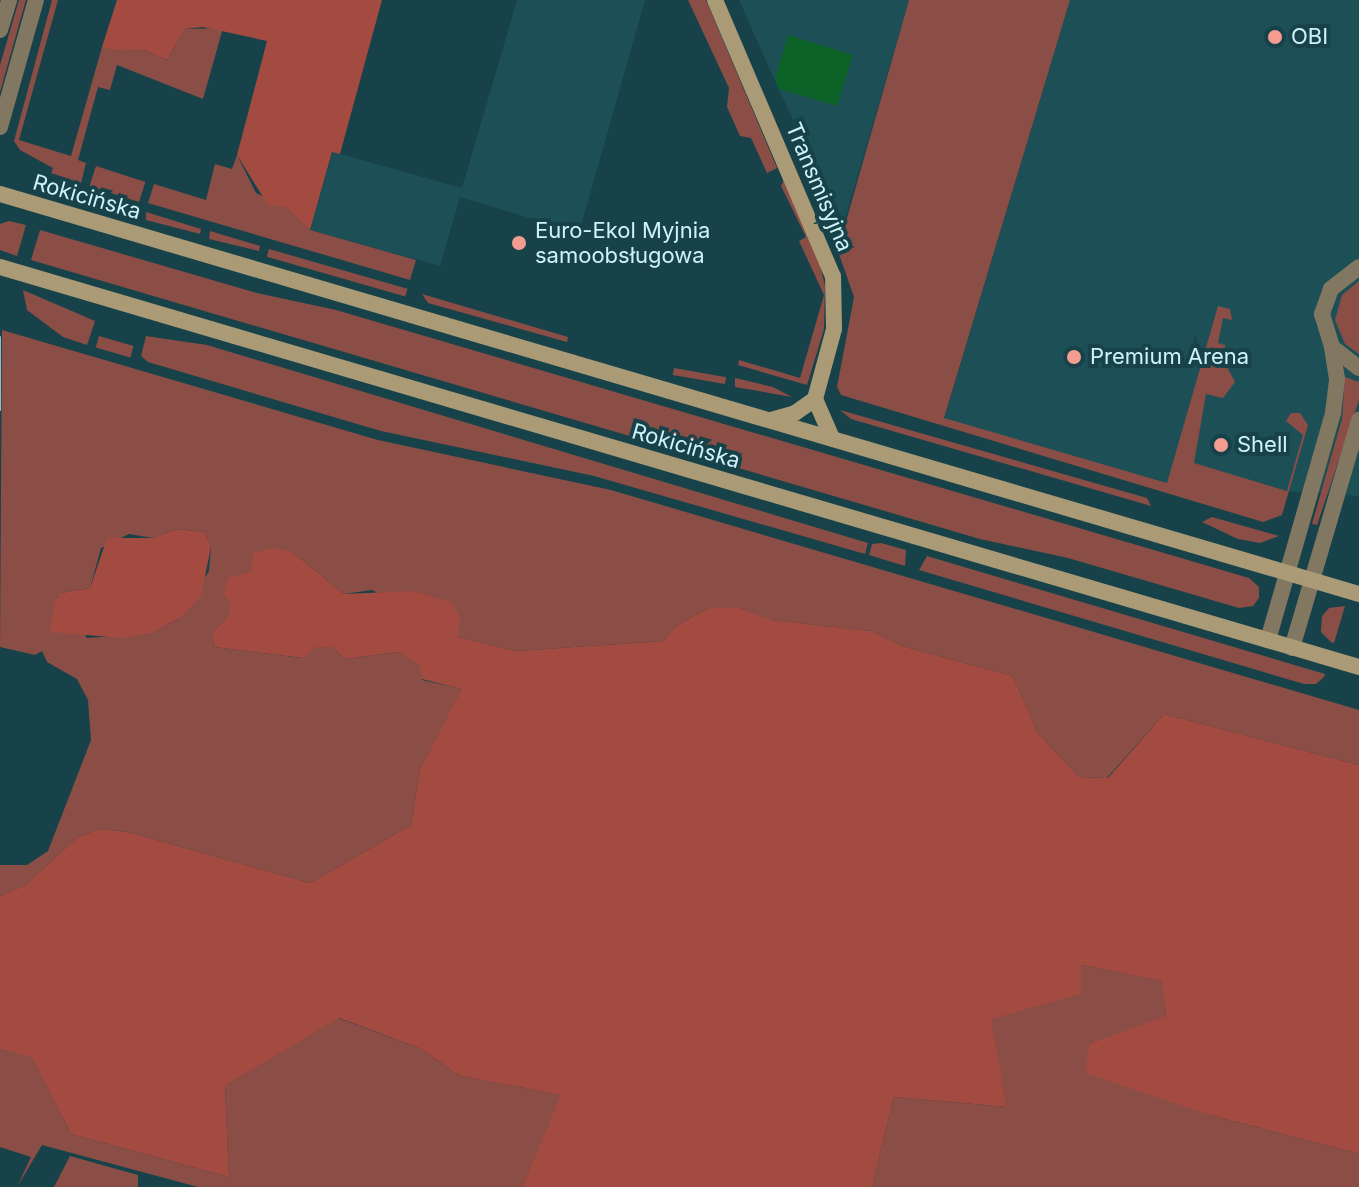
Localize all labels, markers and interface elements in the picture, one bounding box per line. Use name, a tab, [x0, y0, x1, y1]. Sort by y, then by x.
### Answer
place label: OBI	[1291, 24, 1328, 50]
marker: OBI	[1266, 28, 1284, 46]
street label: Transmisyjna	[780, 119, 858, 255]
street label: Rokicińska	[30, 169, 144, 225]
place label: Euro-Ekol Myjnia samoobsługowa	[535, 217, 710, 268]
marker: Euro-Ekol Myjnia samoobsługowa	[510, 234, 528, 252]
place label: Premium Arena	[1090, 344, 1249, 370]
marker: Premium Arena	[1065, 348, 1083, 366]
street label: Rokicińska	[629, 418, 743, 474]
place label: Shell	[1237, 432, 1288, 458]
marker: Shell	[1212, 436, 1230, 454]

